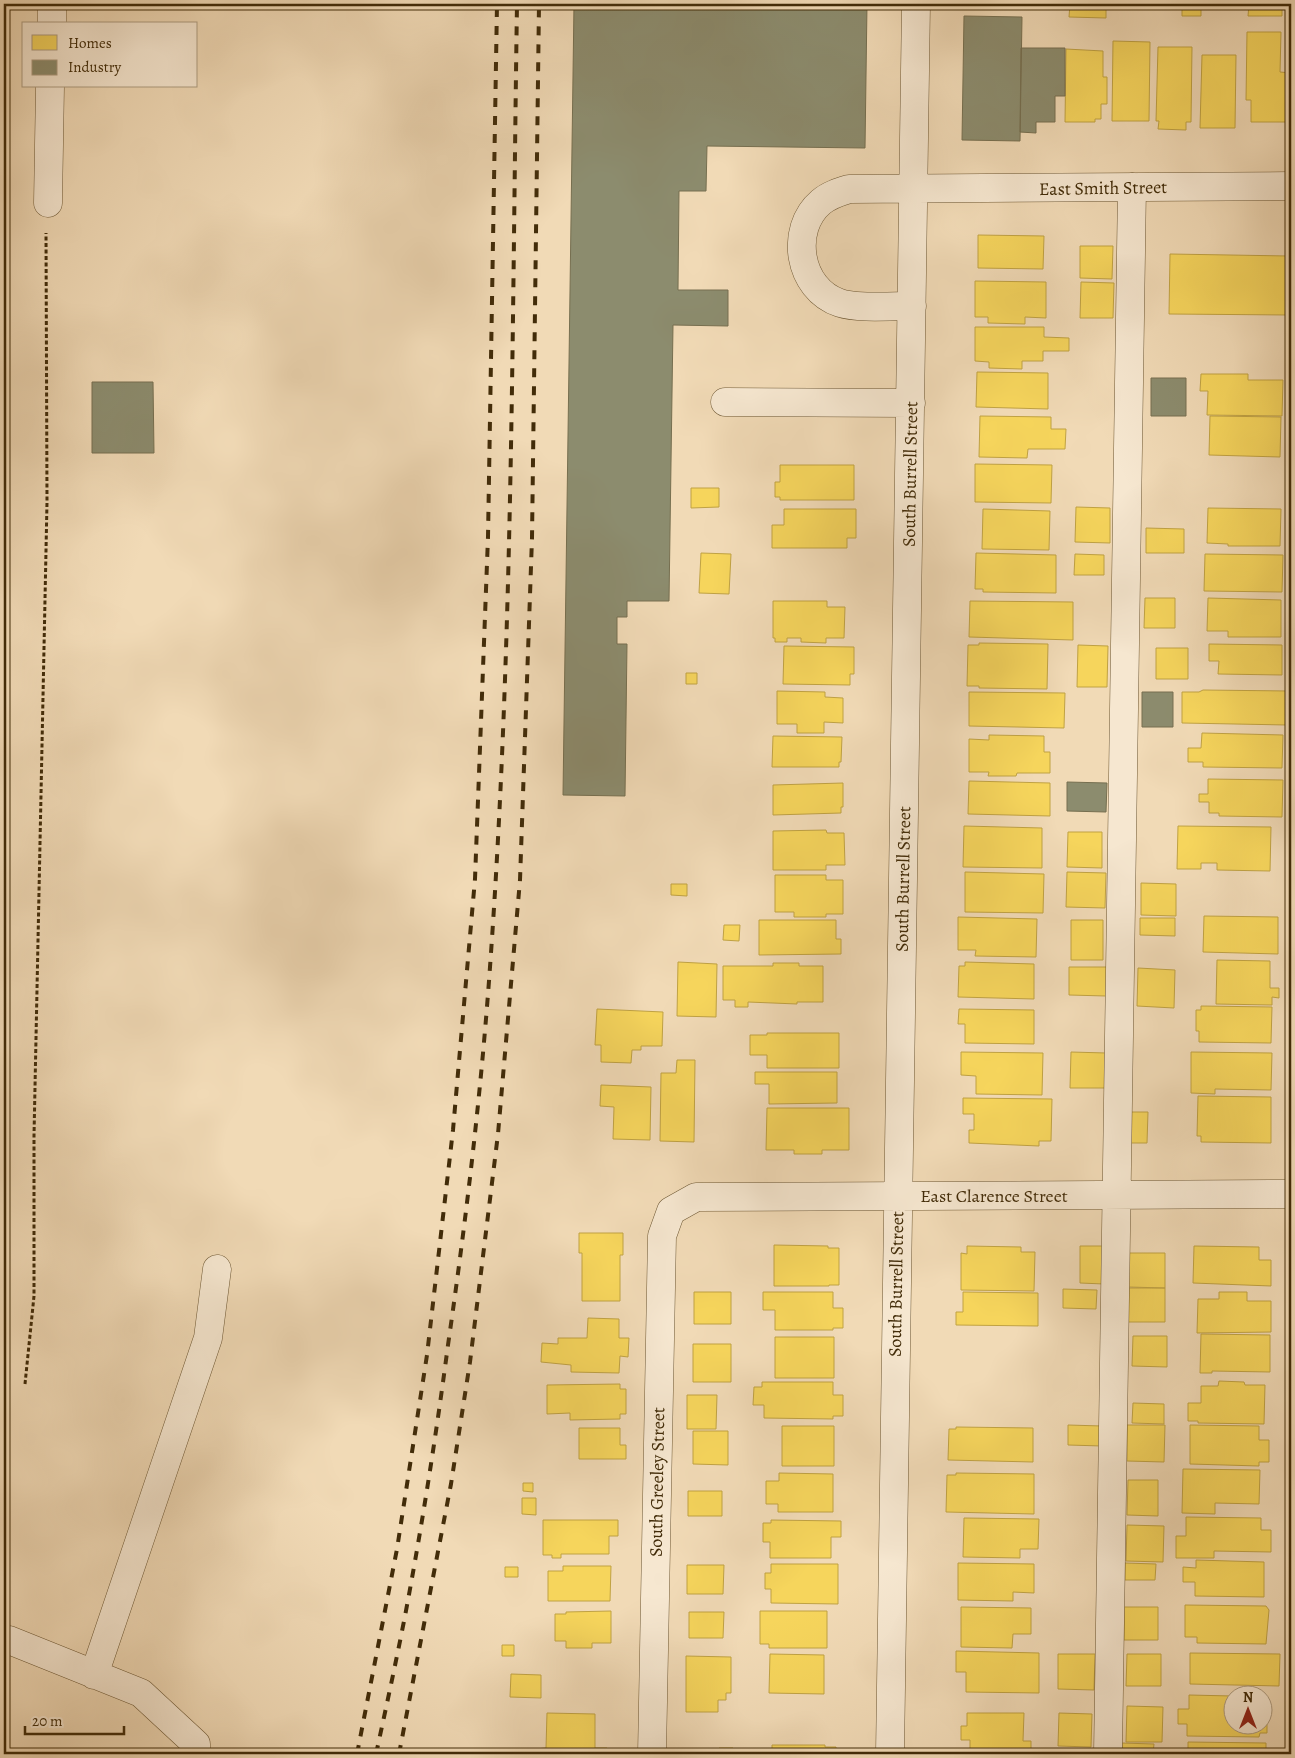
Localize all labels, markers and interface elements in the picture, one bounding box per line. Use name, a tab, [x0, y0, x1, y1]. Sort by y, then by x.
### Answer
legend	[22, 22, 198, 88]
text: Homes	[68, 33, 112, 53]
text: Industry	[68, 57, 122, 77]
street label: East Smith Street	[1039, 175, 1167, 201]
street label: South Burrell Street	[897, 401, 923, 547]
street label: South Burrell Street	[890, 806, 916, 952]
street label: East Clarence Street	[920, 1184, 1068, 1208]
street label: South Burrell Street	[883, 1211, 909, 1357]
street label: South Greeley Street	[644, 1407, 670, 1557]
north arrow	[1222, 1686, 1272, 1736]
text: N	[1243, 1688, 1253, 1707]
scale bar	[25, 1703, 124, 1735]
text: 20 m	[32, 1711, 63, 1731]

